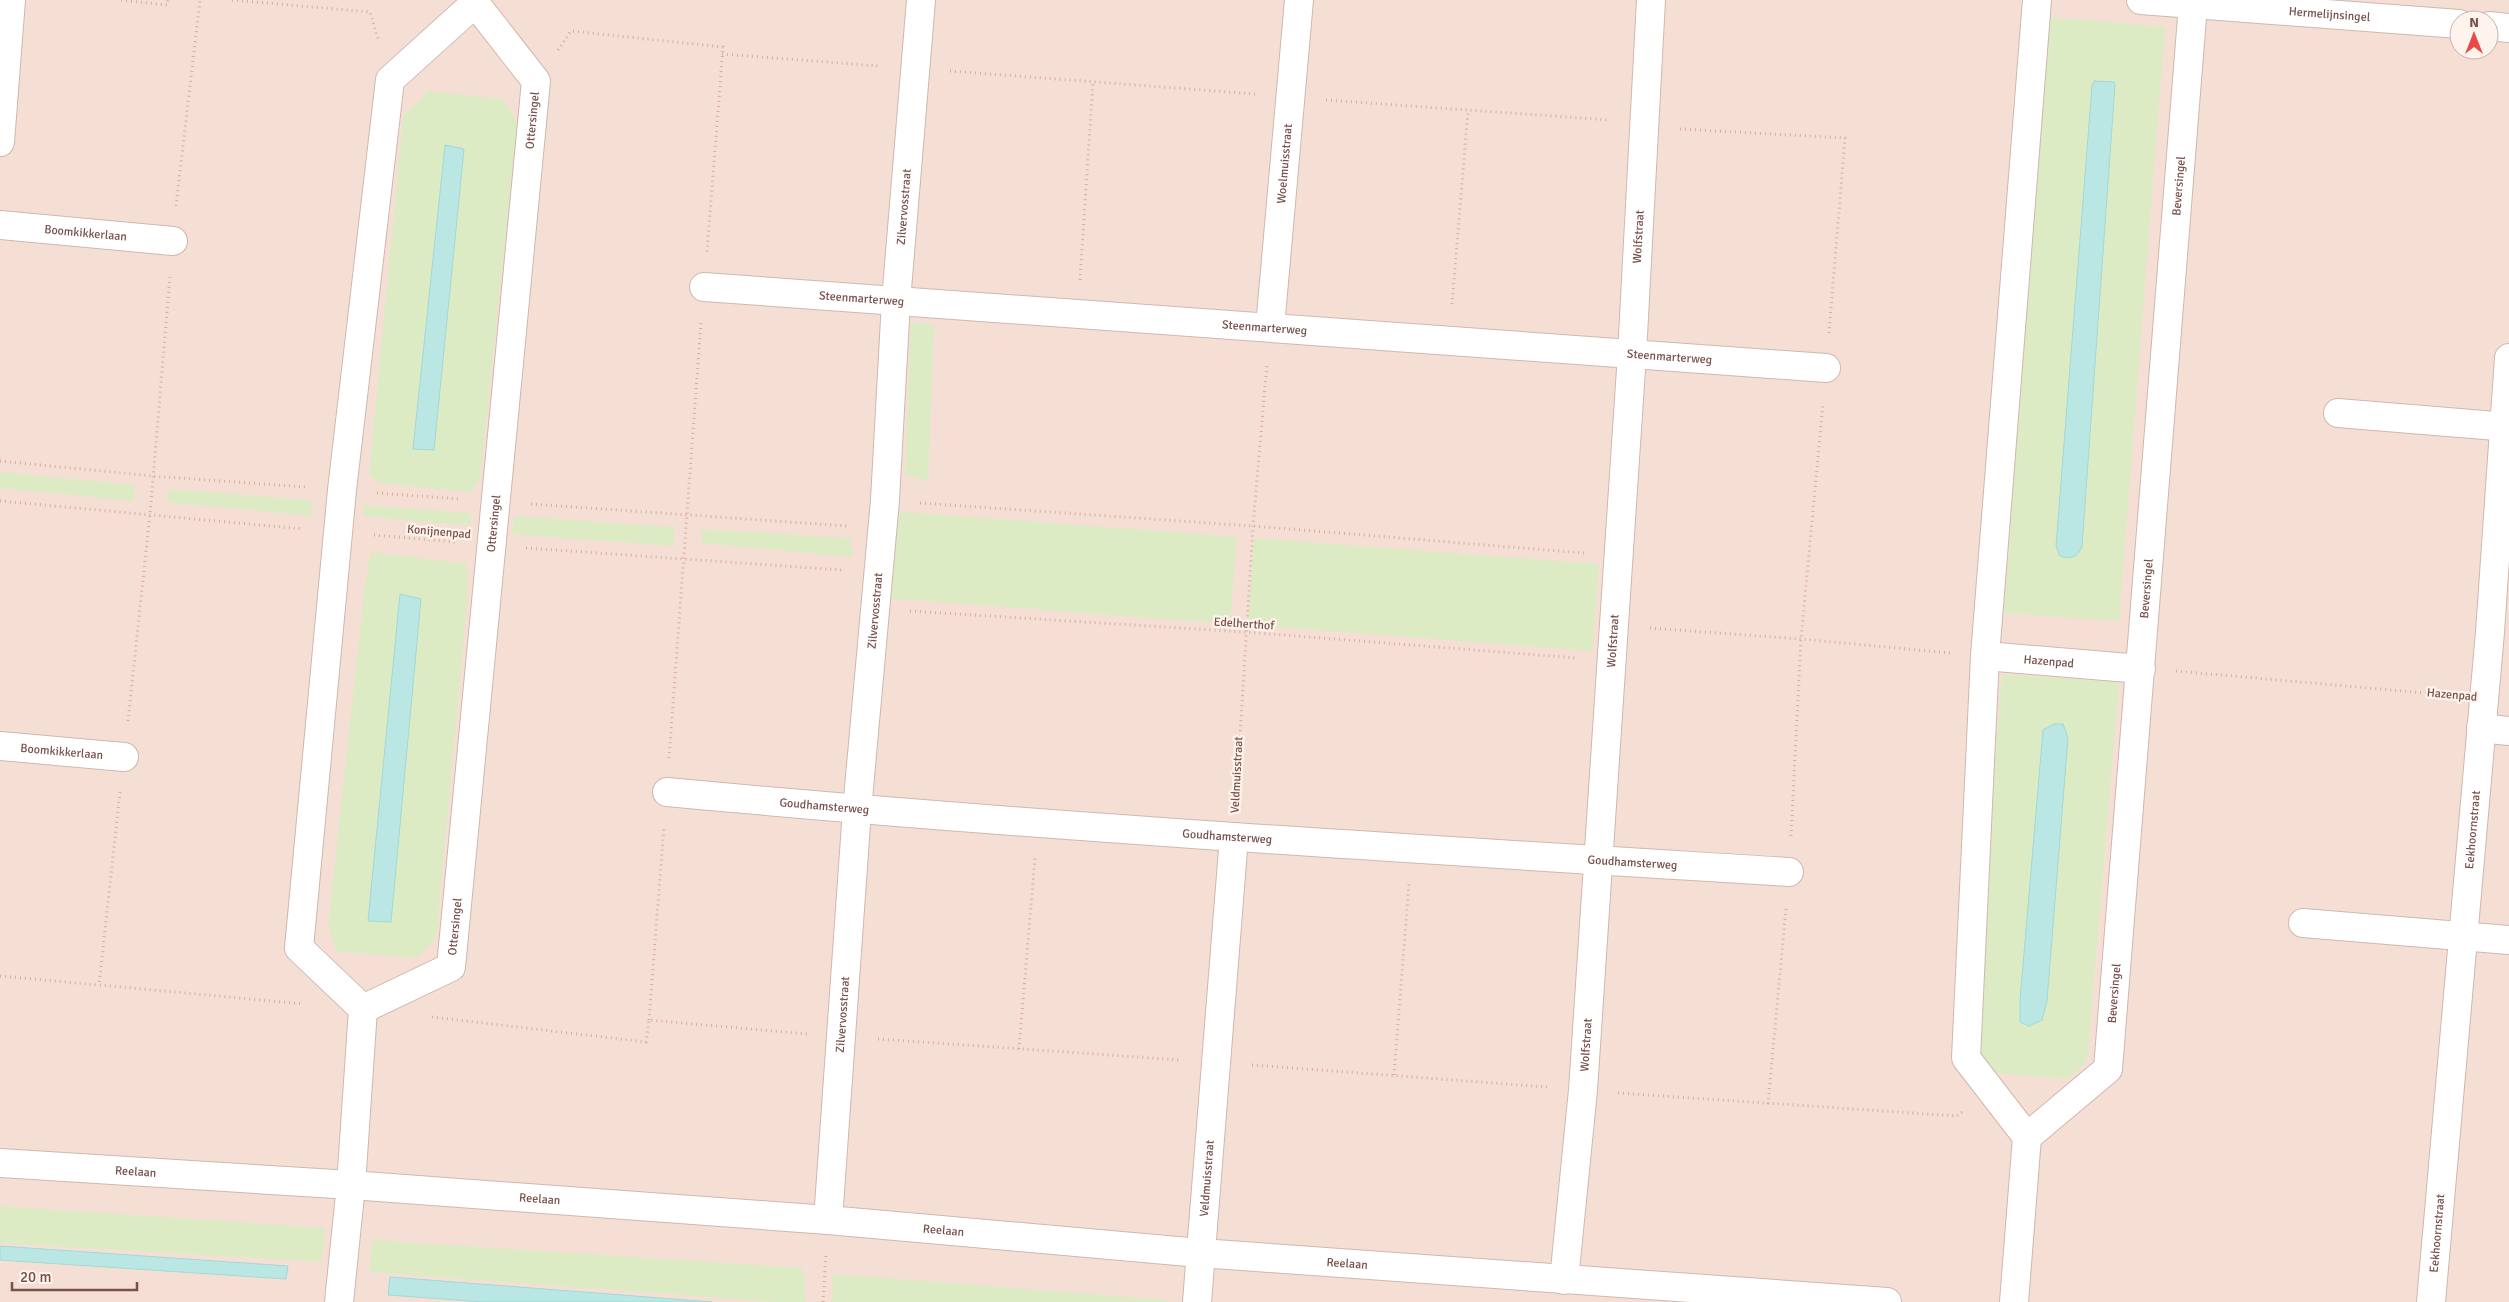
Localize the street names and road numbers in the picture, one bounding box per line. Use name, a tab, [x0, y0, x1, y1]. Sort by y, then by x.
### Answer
street label: Hermelijnsingel	[2288, 4, 2371, 25]
street label: Ottersingel	[522, 90, 542, 150]
street label: Woelmuisstraat	[1273, 123, 1296, 204]
street label: Beversingel	[2169, 155, 2188, 216]
street label: Zilvervosstraat	[893, 168, 914, 246]
street label: Wolfstraat	[1629, 210, 1647, 264]
street label: Boomkikkerlaan	[44, 222, 128, 244]
street label: Steenmarterweg	[818, 288, 905, 309]
street label: Steenmarterweg	[1221, 317, 1308, 338]
street label: Steenmarterweg	[1626, 346, 1713, 367]
street label: Ottersingel	[483, 494, 504, 553]
street label: Konijnenpad	[406, 522, 472, 542]
street label: Beversingel	[2137, 558, 2156, 619]
street label: Zilvervosstraat	[864, 572, 886, 650]
street label: Edelherthof	[1213, 614, 1276, 634]
street label: Wolfstraat	[1604, 614, 1622, 668]
street label: Hazenpad	[2023, 652, 2075, 671]
street label: Hazenpad	[2426, 685, 2478, 705]
street label: Veldmuisstraat	[1228, 736, 1246, 814]
street label: Boomkikkerlaan	[20, 740, 104, 763]
street label: Eekhoornstraat	[2462, 790, 2484, 870]
street label: Goudhamsterweg	[779, 795, 870, 817]
street label: Goudhamsterweg	[1182, 826, 1273, 847]
street label: Goudhamsterweg	[1587, 852, 1678, 873]
street label: Ottersingel	[445, 897, 465, 956]
street label: Beversingel	[2104, 962, 2124, 1024]
street label: Zilvervosstraat	[832, 976, 853, 1053]
street label: Wolfstraat	[1577, 1018, 1595, 1072]
street label: Veldmuisstraat	[1196, 1139, 1217, 1217]
street label: Reelaan	[115, 1163, 157, 1180]
street label: Reelaan	[519, 1190, 561, 1208]
street label: Eekhoornstraat	[2426, 1193, 2448, 1273]
street label: Reelaan	[922, 1221, 965, 1240]
street label: Reelaan	[1326, 1255, 1368, 1272]

